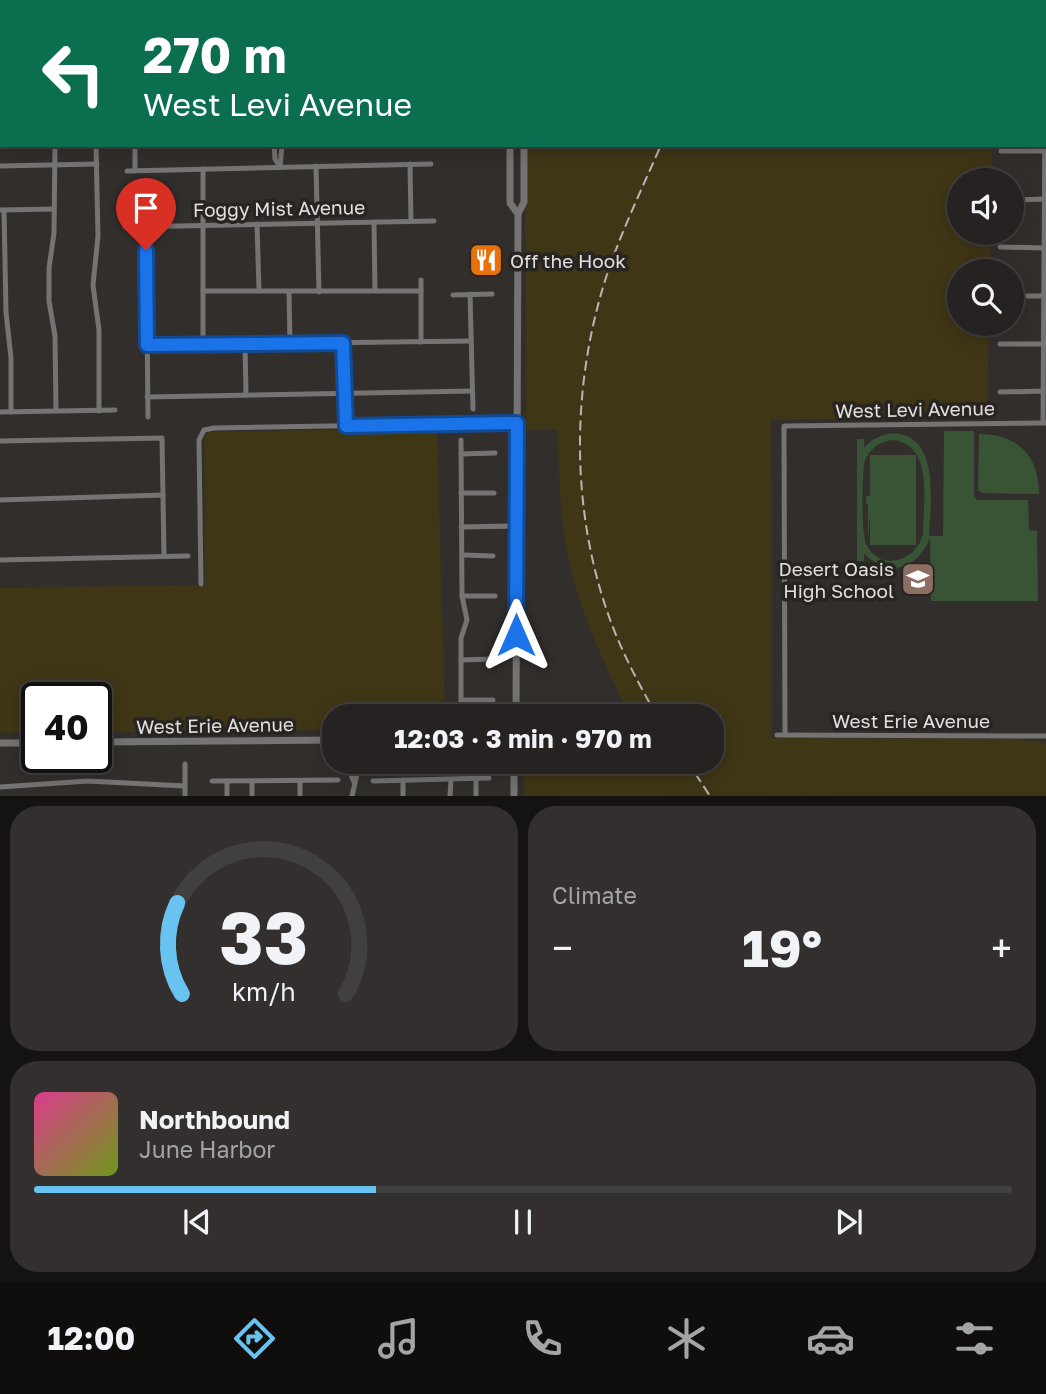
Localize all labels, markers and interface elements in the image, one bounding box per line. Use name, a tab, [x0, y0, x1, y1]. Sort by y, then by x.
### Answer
text: 270 m	[143, 25, 287, 84]
icon: left	[28, 28, 119, 119]
text: West Levi Avenue	[143, 85, 412, 123]
map controls	[947, 168, 1024, 336]
button: sound	[947, 168, 1024, 245]
pin	[116, 178, 176, 250]
icon: arrive	[127, 189, 165, 227]
street label: Foggy Mist Avenue	[193, 195, 365, 221]
restaurant icon: Off the Hook	[467, 241, 505, 279]
place label: Off the Hook	[510, 249, 626, 272]
button: search	[947, 259, 1024, 336]
street label: West Levi Avenue	[835, 396, 995, 422]
place label: Desert Oasis High School	[778, 557, 894, 602]
school or university icon: Desert Oasis High School	[899, 560, 937, 598]
position arrow	[479, 598, 553, 672]
speed limit sign: 40	[21, 682, 112, 773]
street label: West Erie Avenue	[832, 709, 990, 732]
street label: West Erie Avenue	[136, 712, 294, 738]
text: 12:03 · 3 min · 970 m	[394, 723, 652, 754]
text: Climate	[552, 881, 637, 909]
text: 33	[220, 894, 308, 981]
text: 19°	[742, 916, 822, 978]
text: −	[552, 925, 573, 970]
text: +	[991, 925, 1012, 970]
text: km/h	[232, 976, 296, 1007]
text: Northbound	[139, 1104, 290, 1135]
text: June Harbor	[139, 1135, 275, 1163]
icon: previous	[178, 1203, 216, 1241]
icon: pause	[504, 1203, 542, 1241]
icon: next	[830, 1203, 868, 1241]
icon: directions	[230, 1314, 279, 1363]
icon: music	[374, 1314, 423, 1363]
icon: phone	[518, 1314, 567, 1363]
icon: climate	[662, 1314, 711, 1363]
icon: car	[806, 1314, 855, 1363]
icon: filters	[950, 1314, 999, 1363]
text: 12:00	[47, 1319, 135, 1357]

